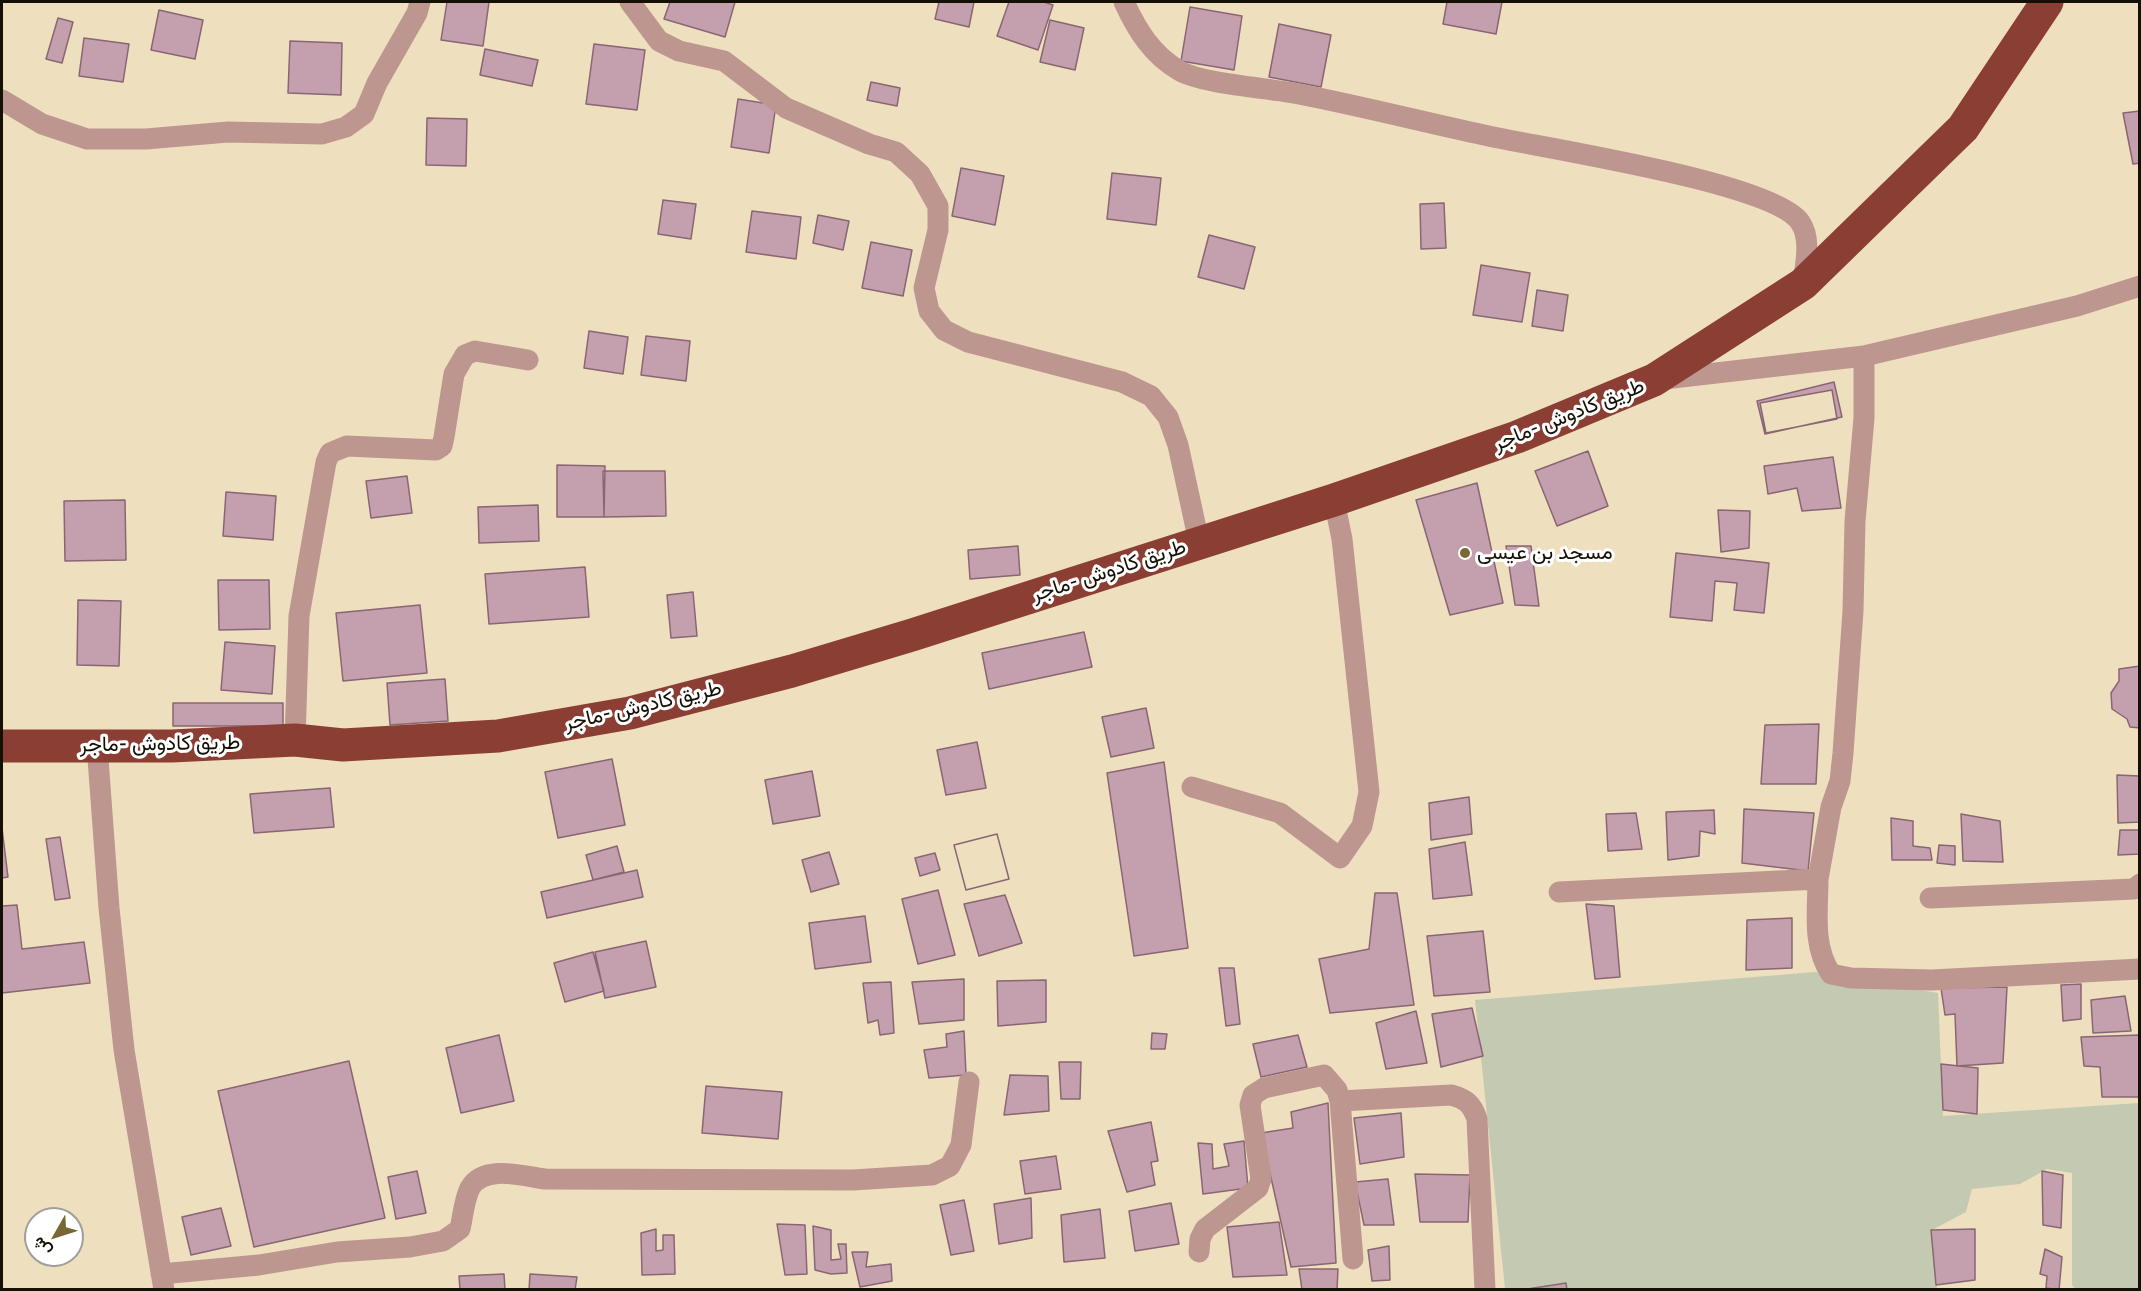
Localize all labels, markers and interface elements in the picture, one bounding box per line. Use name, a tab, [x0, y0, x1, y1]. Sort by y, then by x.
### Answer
street label: طريق كادوش -ماجر	[1490, 373, 1648, 457]
street label: طريق كادوش -ماجر	[1029, 534, 1189, 608]
place label: مسجد بن عيسى	[1477, 540, 1613, 566]
marker: مسجد بن عيسى	[1458, 546, 1472, 560]
street label: طريق كادوش -ماجر	[562, 676, 724, 736]
street label: طريق كادوش -ماجر	[79, 730, 241, 758]
north arrow	[24, 1207, 84, 1267]
text: ش	[28, 1233, 55, 1261]

